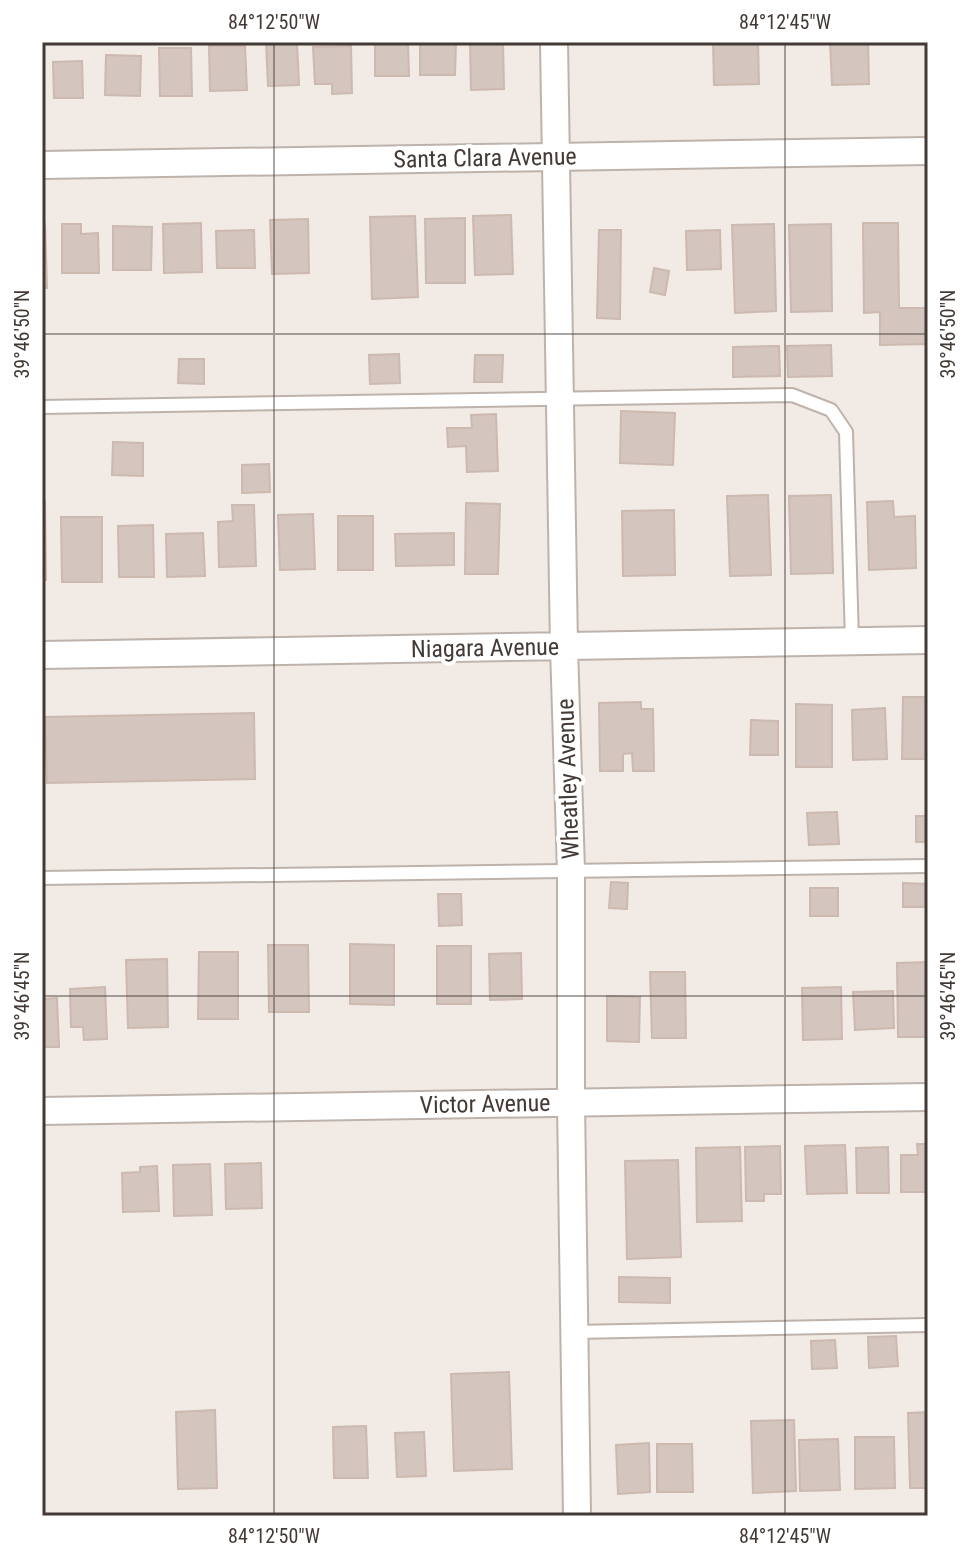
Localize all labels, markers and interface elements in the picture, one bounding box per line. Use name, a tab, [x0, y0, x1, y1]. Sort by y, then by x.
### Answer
text: 84°12'50"W	[228, 10, 320, 34]
text: 84°12'45"W	[739, 10, 831, 34]
street label: Santa Clara Avenue	[393, 142, 577, 174]
text: 39°46'50"N	[10, 289, 34, 379]
text: 39°46'50"N	[936, 289, 960, 379]
street label: Niagara Avenue	[411, 633, 559, 663]
street label: Wheatley Avenue	[551, 698, 585, 860]
text: 39°46'45"N	[10, 951, 34, 1041]
text: 39°46'45"N	[936, 951, 960, 1041]
street label: Victor Avenue	[419, 1089, 551, 1119]
text: 84°12'50"W	[228, 1524, 320, 1548]
text: 84°12'45"W	[739, 1524, 831, 1548]

